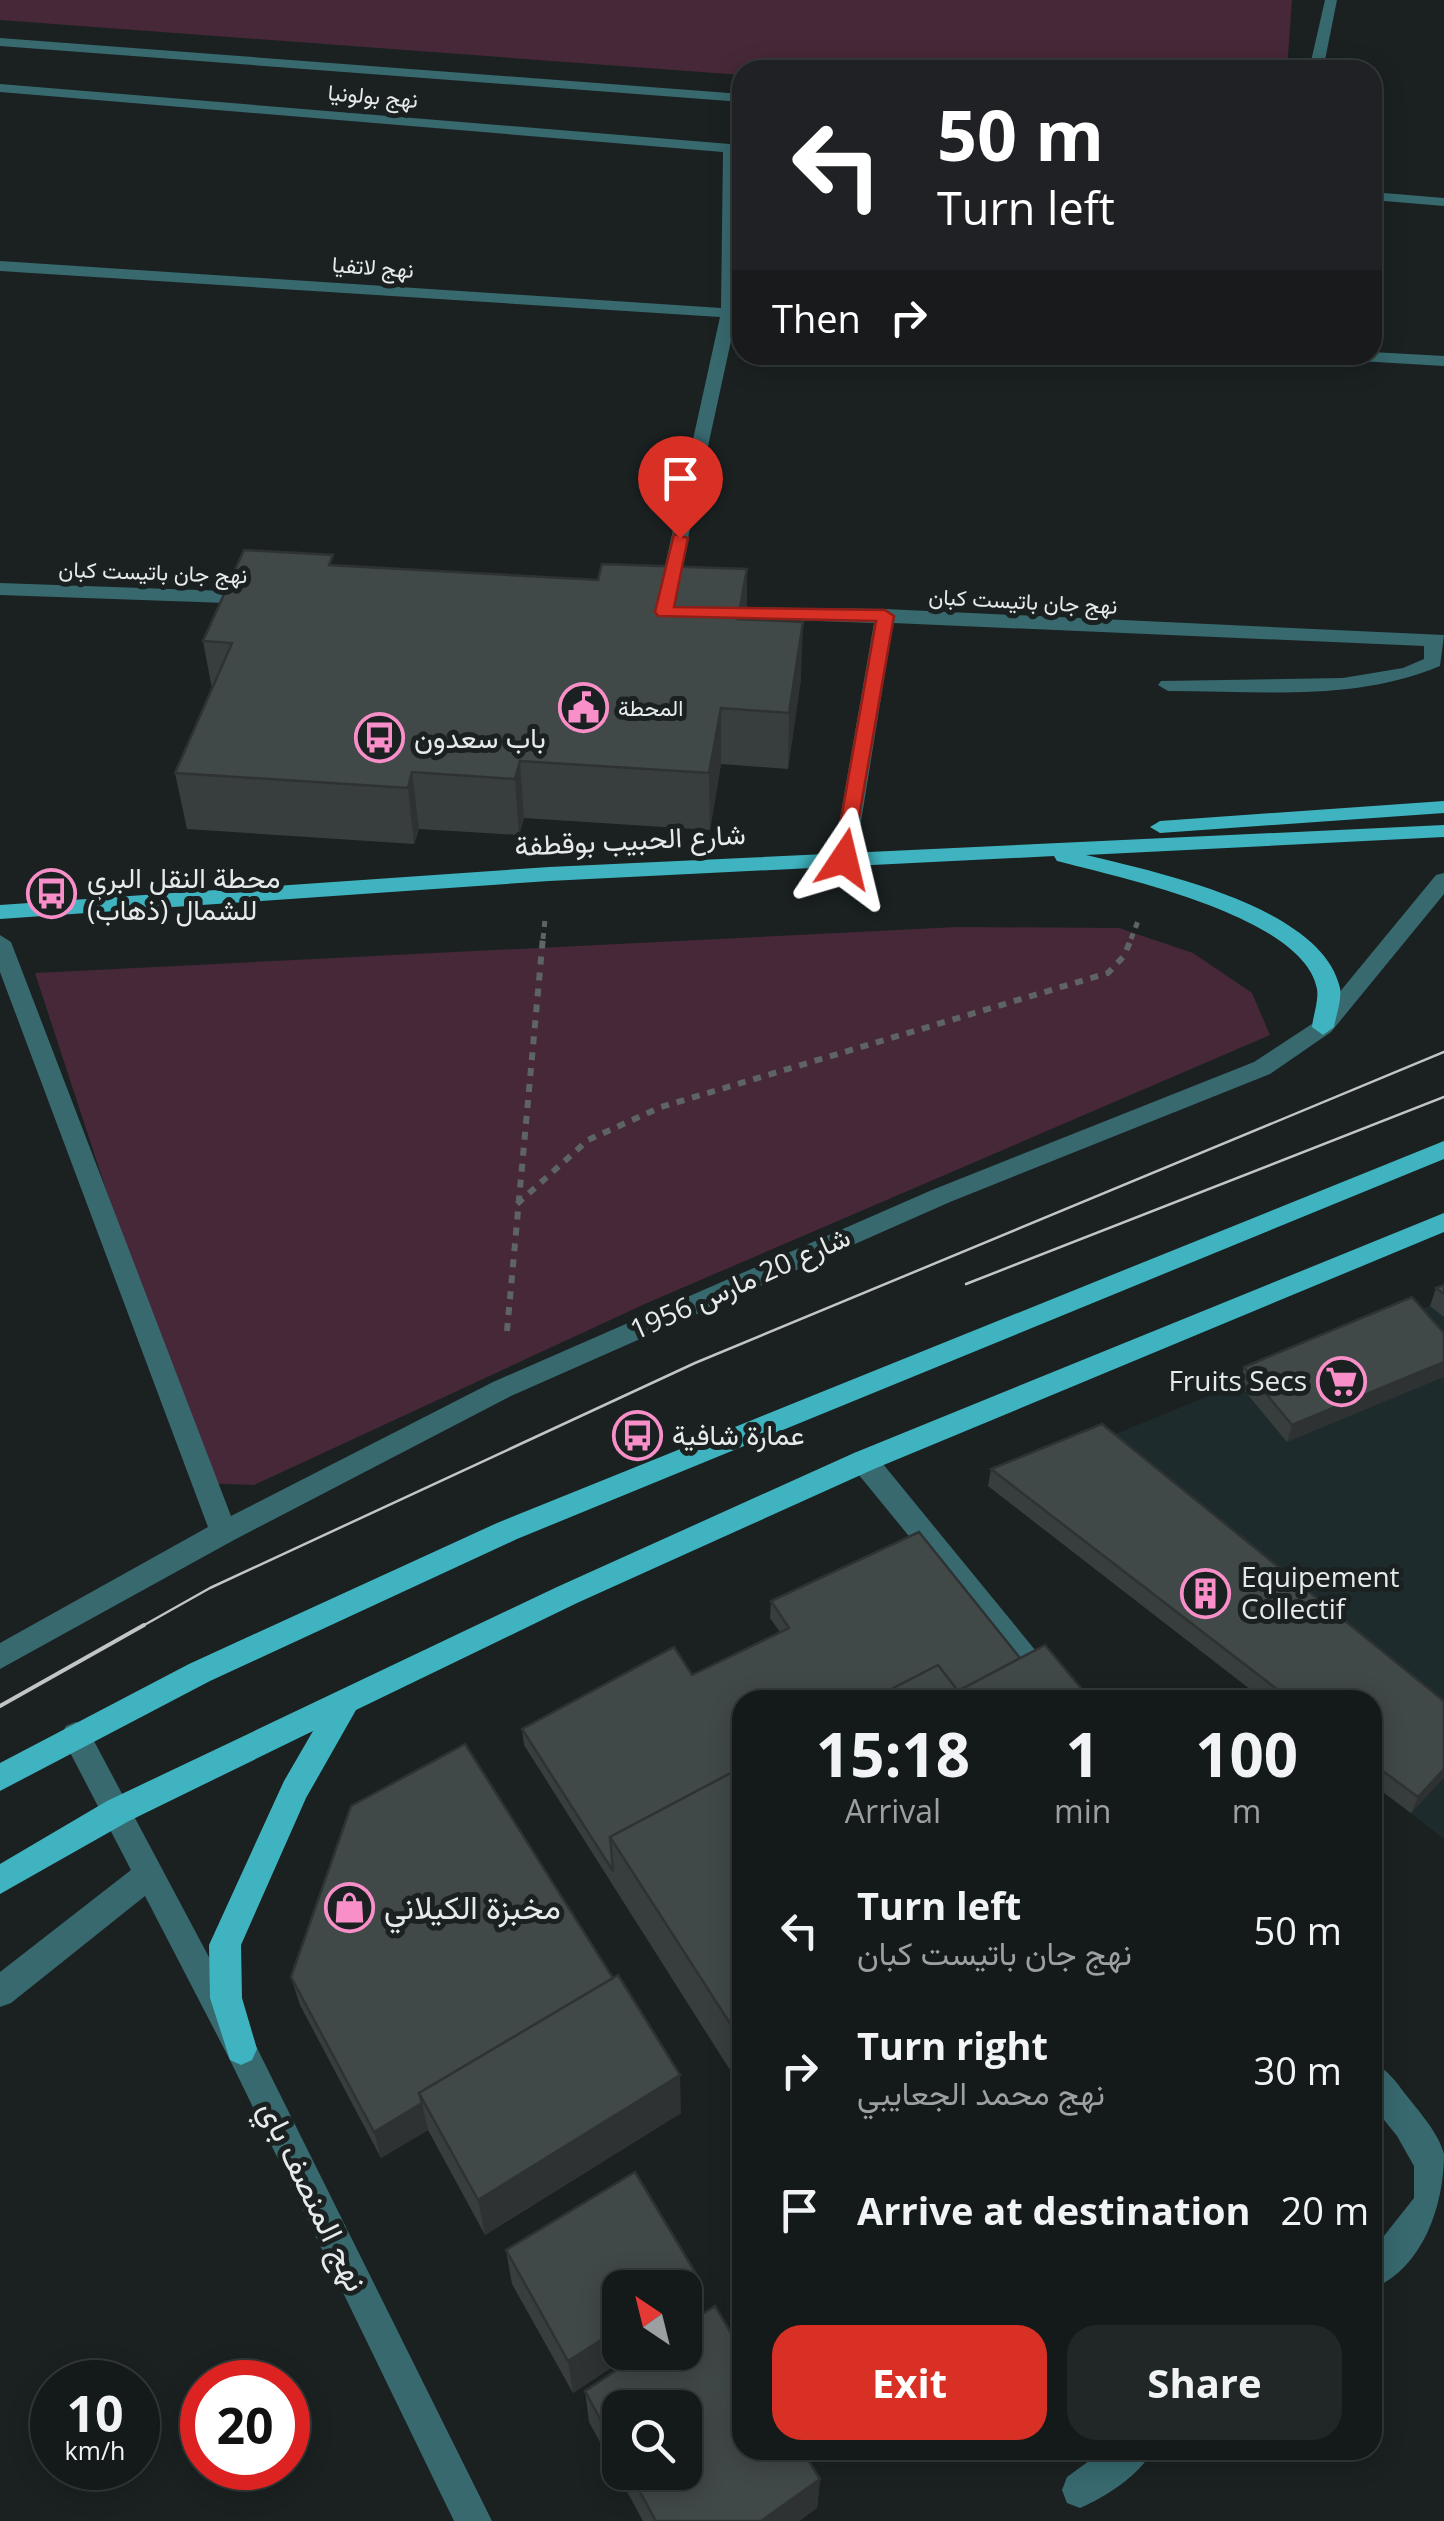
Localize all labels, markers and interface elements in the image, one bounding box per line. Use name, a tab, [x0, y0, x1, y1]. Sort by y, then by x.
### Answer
street label: نهج بولونيا	[327, 76, 419, 115]
text: 50 m	[937, 86, 1104, 182]
icon: left	[772, 100, 902, 230]
text: Turn left	[937, 177, 1115, 238]
street label: نهج لاتفيا	[331, 248, 415, 285]
icon: right	[881, 290, 936, 345]
text: Then	[772, 292, 861, 344]
pin	[638, 436, 723, 539]
icon: arrive	[653, 451, 708, 506]
street label: نهج جان باتيست كبان	[58, 553, 248, 590]
street label: نهج جان باتيست كبان	[928, 580, 1118, 621]
public building icon: المحطة	[557, 682, 609, 734]
place label: المحطة	[618, 692, 683, 722]
bus stop icon: باب سعدون	[353, 712, 405, 764]
place label: باب سعدون	[414, 718, 546, 756]
position arrow	[792, 807, 896, 911]
street label: شارع الحبيب بوقطفة	[513, 814, 746, 865]
place label: محطة النقل البري للشمال (ذهاب)	[87, 858, 281, 928]
bus stop icon: محطة النقل البري للشمال (ذهاب)	[26, 868, 78, 920]
street label: شارع 20 مارس 1956	[624, 1217, 856, 1349]
supermarket icon: Fruits Secs	[1316, 1355, 1368, 1407]
place label: Fruits Secs	[1168, 1361, 1307, 1399]
bus stop icon: عمارة شافية	[611, 1409, 663, 1461]
place label: عمارة شافية	[672, 1415, 805, 1453]
place label: Equipement Collectif	[1241, 1557, 1400, 1627]
building icon: Equipement Collectif	[1180, 1567, 1232, 1619]
text: 15:18	[816, 1713, 970, 1795]
text: 1	[1066, 1713, 1100, 1795]
text: 100	[1195, 1713, 1298, 1795]
text: Arrival	[845, 1789, 941, 1832]
text: min	[1054, 1789, 1111, 1832]
text: m	[1232, 1789, 1261, 1832]
text: Turn left	[857, 1879, 1021, 1931]
shop icon: مخبزة الكيلاني	[323, 1882, 375, 1934]
place label: مخبزة الكيلاني	[384, 1885, 561, 1934]
icon: left	[772, 1903, 827, 1958]
text: 50 m	[1253, 1904, 1342, 1956]
text: نهج جان باتيست كبان	[857, 1931, 1132, 1974]
text: Turn right	[857, 2019, 1048, 2071]
icon: right	[772, 2043, 827, 2098]
text: 30 m	[1253, 2044, 1342, 2096]
text: نهج محمد الجعايبي	[857, 2071, 1105, 2114]
street label: نهج المنصف باي	[244, 2093, 379, 2300]
icon: arrive	[772, 2183, 827, 2238]
text: Arrive at destination	[857, 2184, 1251, 2236]
text: 20 m	[1281, 2184, 1369, 2236]
north arrow	[602, 2270, 702, 2370]
map controls	[602, 2270, 702, 2490]
button: Exit	[772, 2325, 1047, 2440]
button: Share	[1067, 2325, 1342, 2440]
speed limit sign: 20	[180, 2360, 310, 2490]
text: 10	[66, 2379, 124, 2447]
button: search	[602, 2390, 702, 2490]
text: km/h	[65, 2433, 125, 2467]

